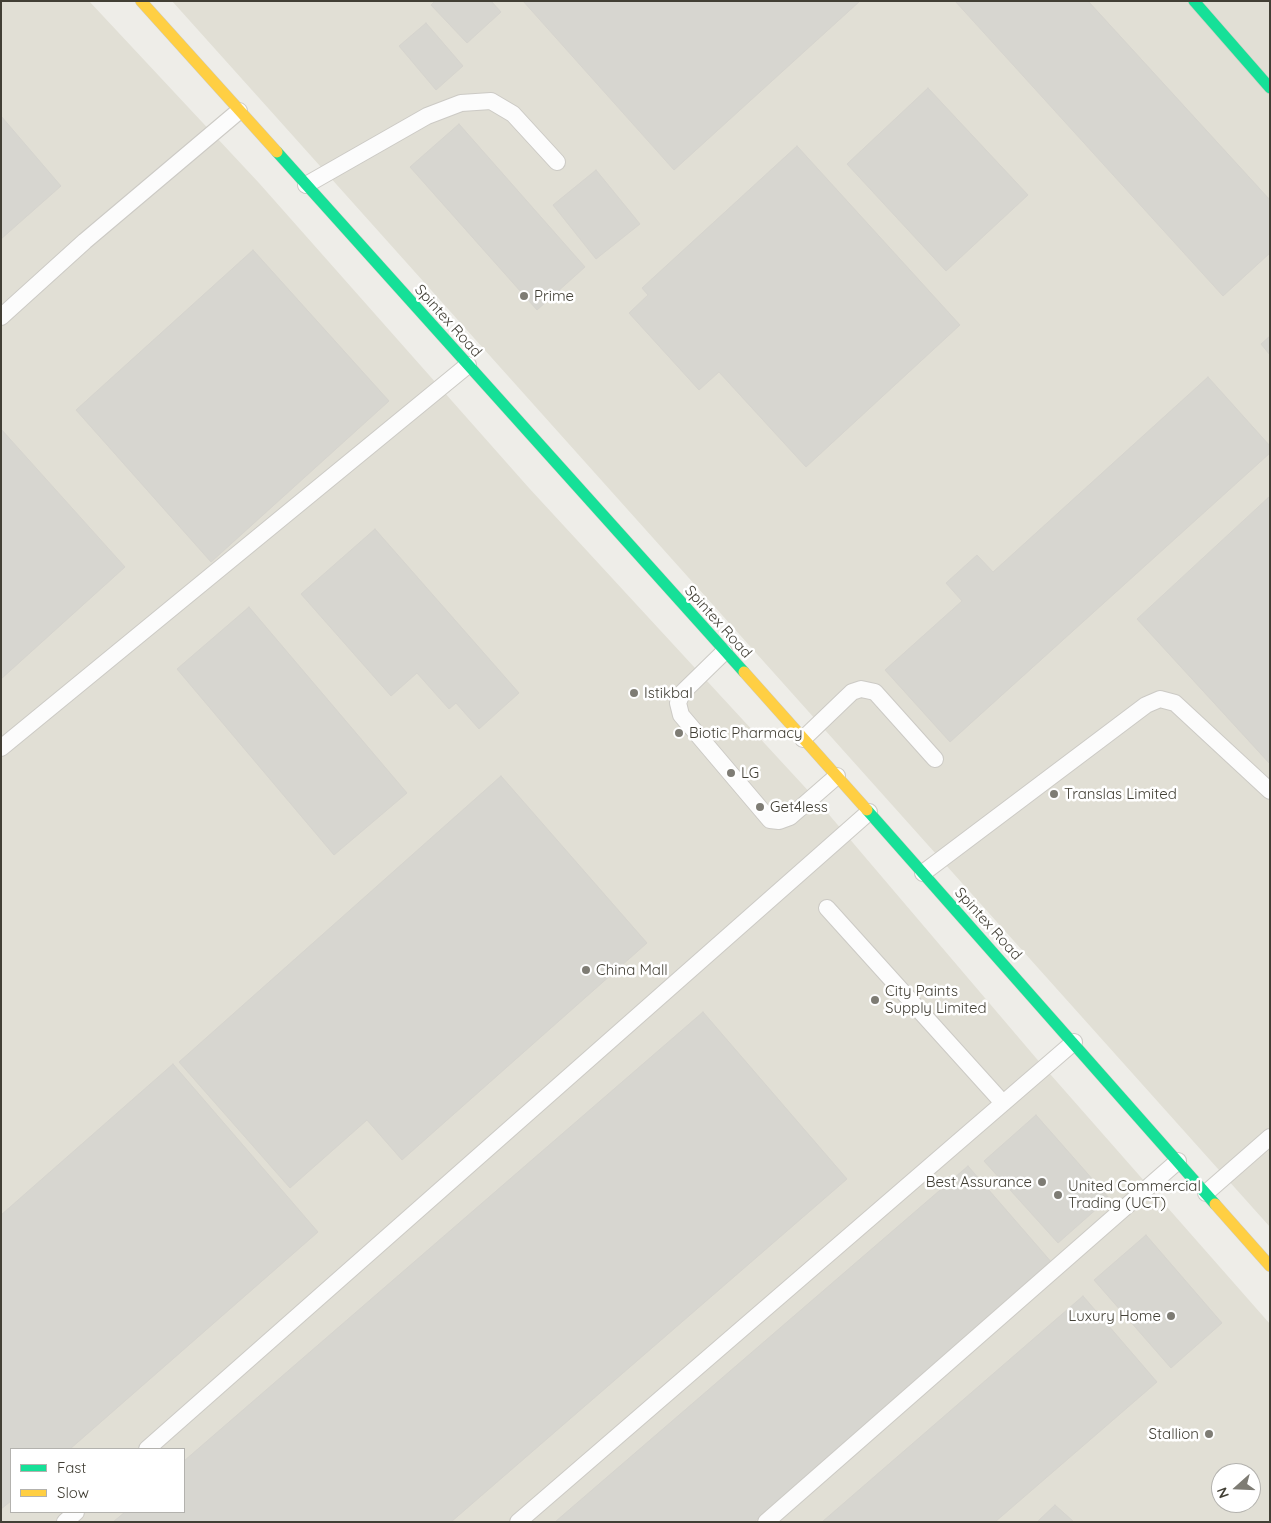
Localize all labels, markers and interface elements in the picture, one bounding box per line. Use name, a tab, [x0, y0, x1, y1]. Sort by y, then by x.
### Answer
street label: Spintex Road	[411, 281, 485, 361]
place label: Prime	[534, 287, 574, 305]
marker: Prime	[518, 290, 530, 302]
street label: Spintex Road	[681, 582, 755, 662]
place label: Istikbal	[644, 684, 693, 702]
marker: Istikbal	[628, 687, 640, 699]
place label: Biotic Pharmacy	[689, 724, 803, 742]
marker: Biotic Pharmacy	[673, 727, 685, 739]
place label: LG	[741, 764, 759, 782]
marker: LG	[725, 767, 737, 779]
place label: Translas Limited	[1064, 785, 1177, 803]
marker: Translas Limited	[1048, 788, 1060, 800]
place label: Get4less	[770, 798, 828, 816]
marker: Get4less	[754, 801, 766, 813]
street label: Spintex Road	[951, 884, 1025, 964]
place label: China Mall	[596, 961, 668, 979]
marker: China Mall	[580, 964, 592, 976]
place label: City Paints Supply Limited	[885, 982, 987, 1017]
marker: City Paints Supply Limited	[869, 994, 881, 1006]
place label: Best Assurance	[926, 1173, 1032, 1191]
marker: Best Assurance	[1036, 1176, 1048, 1188]
place label: United Commercial Trading (UCT)	[1068, 1177, 1201, 1212]
marker: United Commercial Trading (UCT)	[1052, 1189, 1064, 1201]
place label: Luxury Home	[1068, 1307, 1161, 1325]
marker: Luxury Home	[1165, 1310, 1177, 1322]
place label: Stallion	[1149, 1425, 1199, 1443]
marker: Stallion	[1203, 1428, 1215, 1440]
legend	[10, 1448, 185, 1513]
text: Fast	[57, 1458, 86, 1477]
north arrow	[1211, 1463, 1261, 1513]
text: Slow	[57, 1483, 89, 1502]
text: N	[1213, 1485, 1233, 1501]

